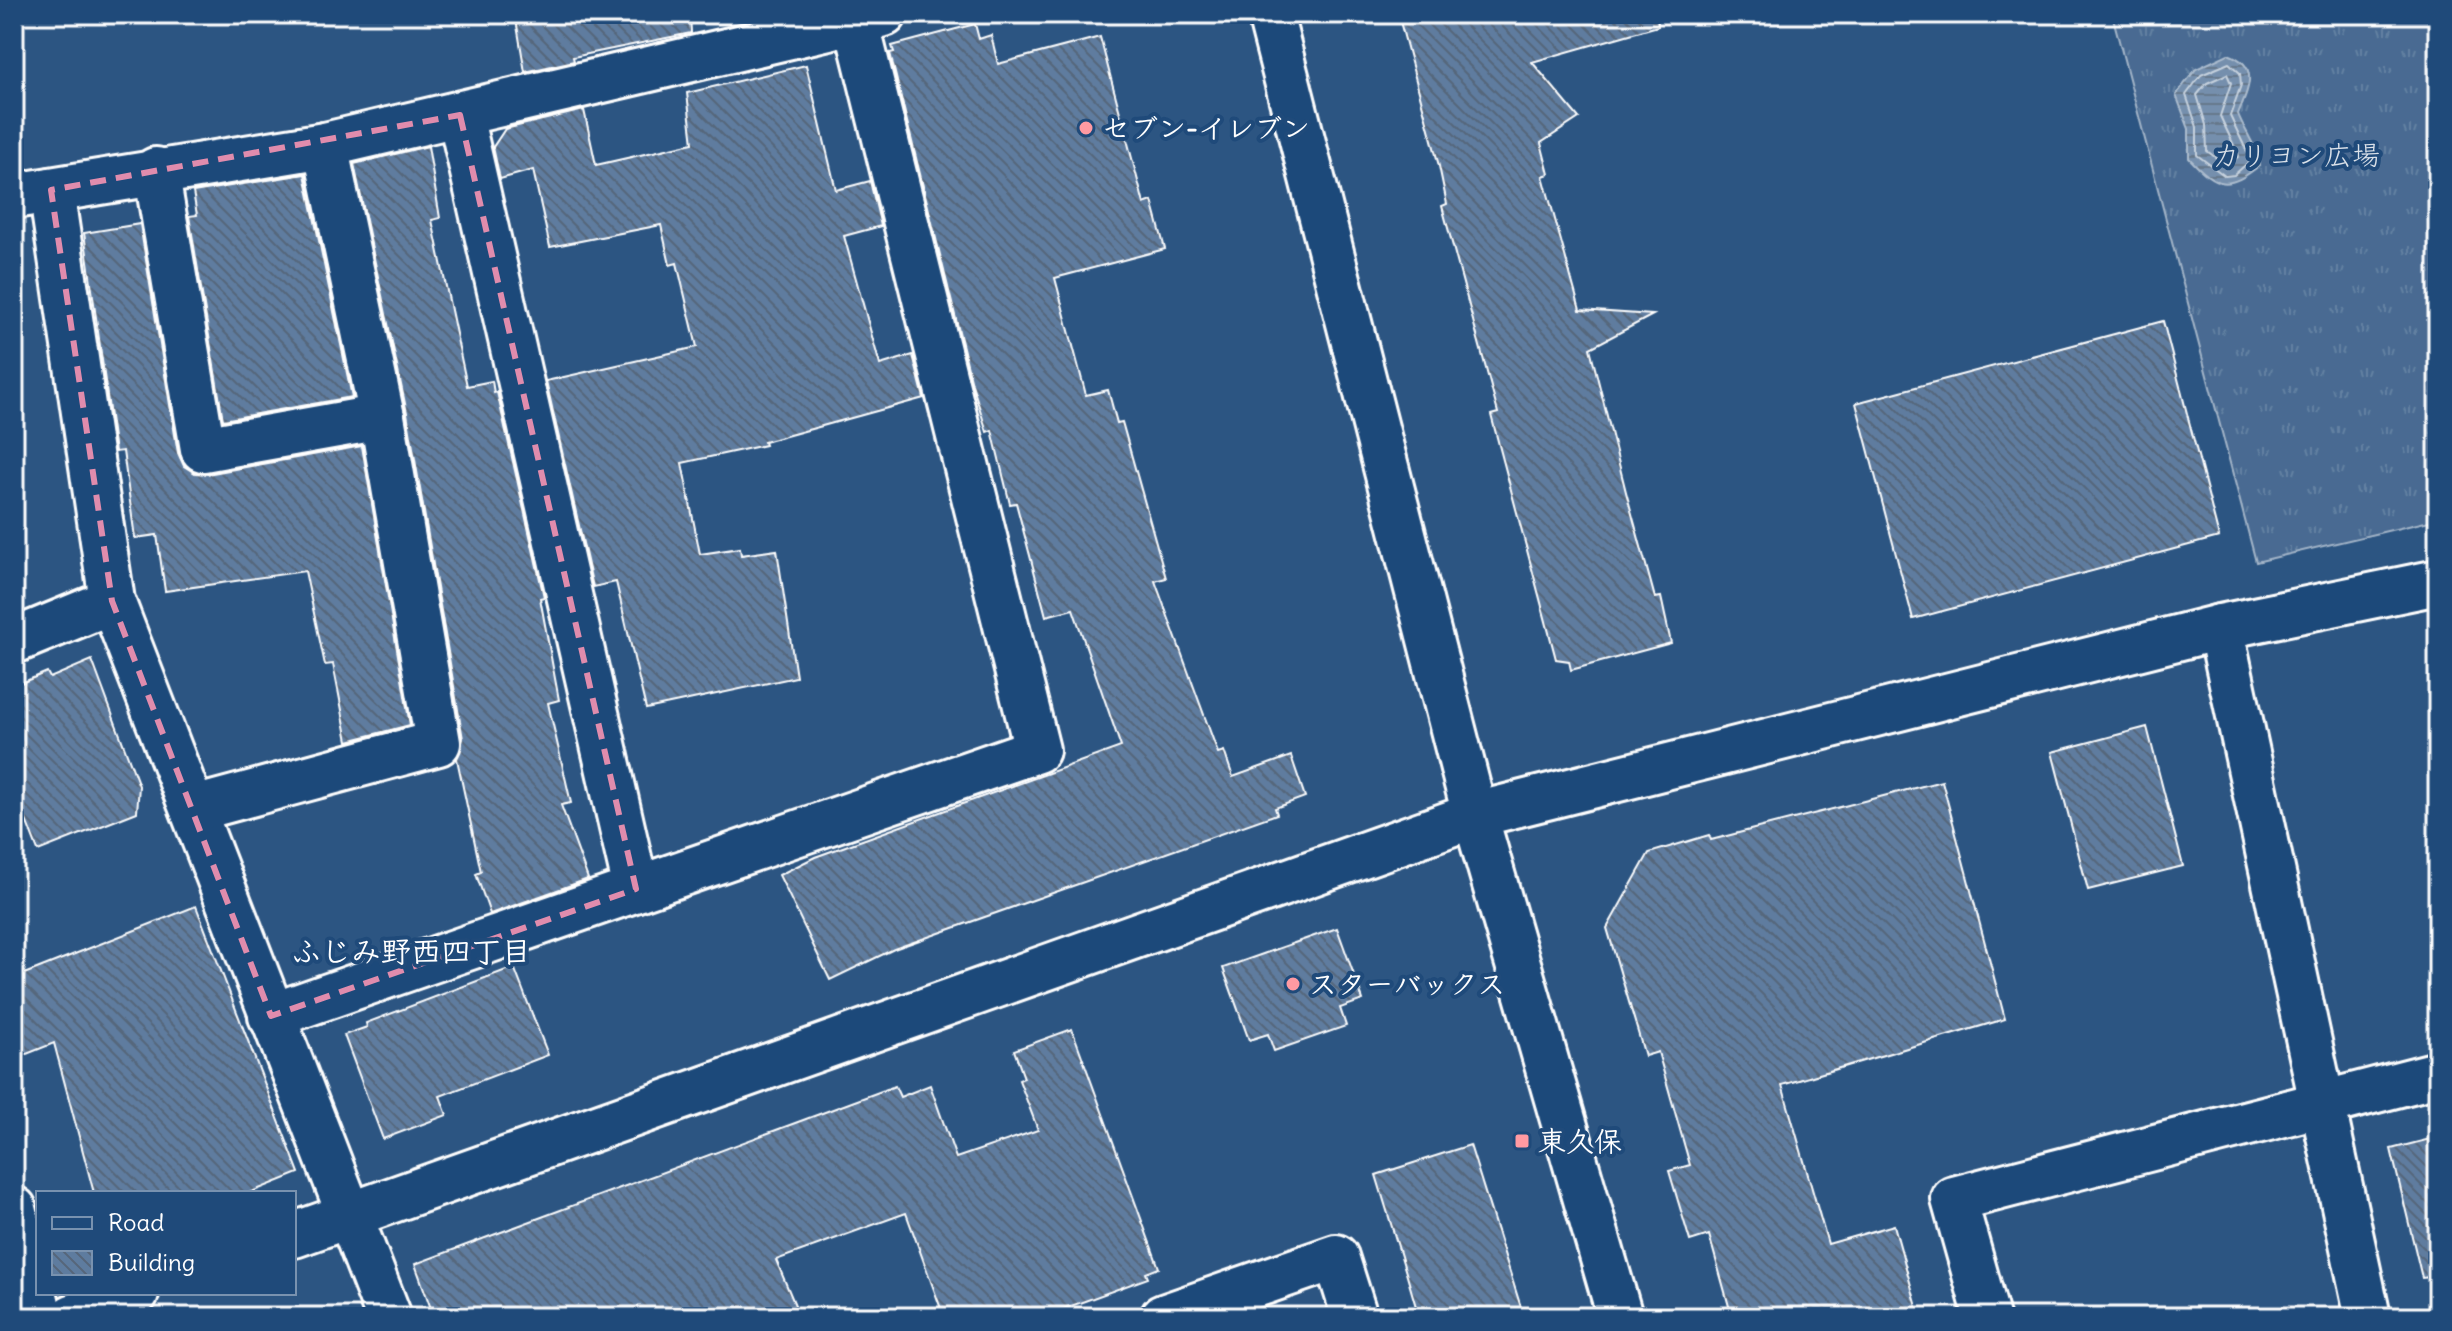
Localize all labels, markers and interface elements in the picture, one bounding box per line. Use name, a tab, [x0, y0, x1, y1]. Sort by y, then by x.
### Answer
place label: セブン-イレブン	[1102, 110, 1310, 146]
marker: セブン-イレブン	[1077, 119, 1095, 137]
park label: カリヨン広場	[2212, 137, 2380, 173]
district label: ふじみ野西四丁目	[291, 932, 531, 970]
place label: スターバックス	[1309, 966, 1506, 1002]
marker: スターバックス	[1284, 975, 1302, 993]
place label: 東久保	[1538, 1123, 1622, 1159]
marker: 東久保	[1513, 1132, 1531, 1150]
legend	[36, 1191, 296, 1295]
text: Road	[108, 1207, 164, 1237]
text: Building	[108, 1247, 195, 1277]

